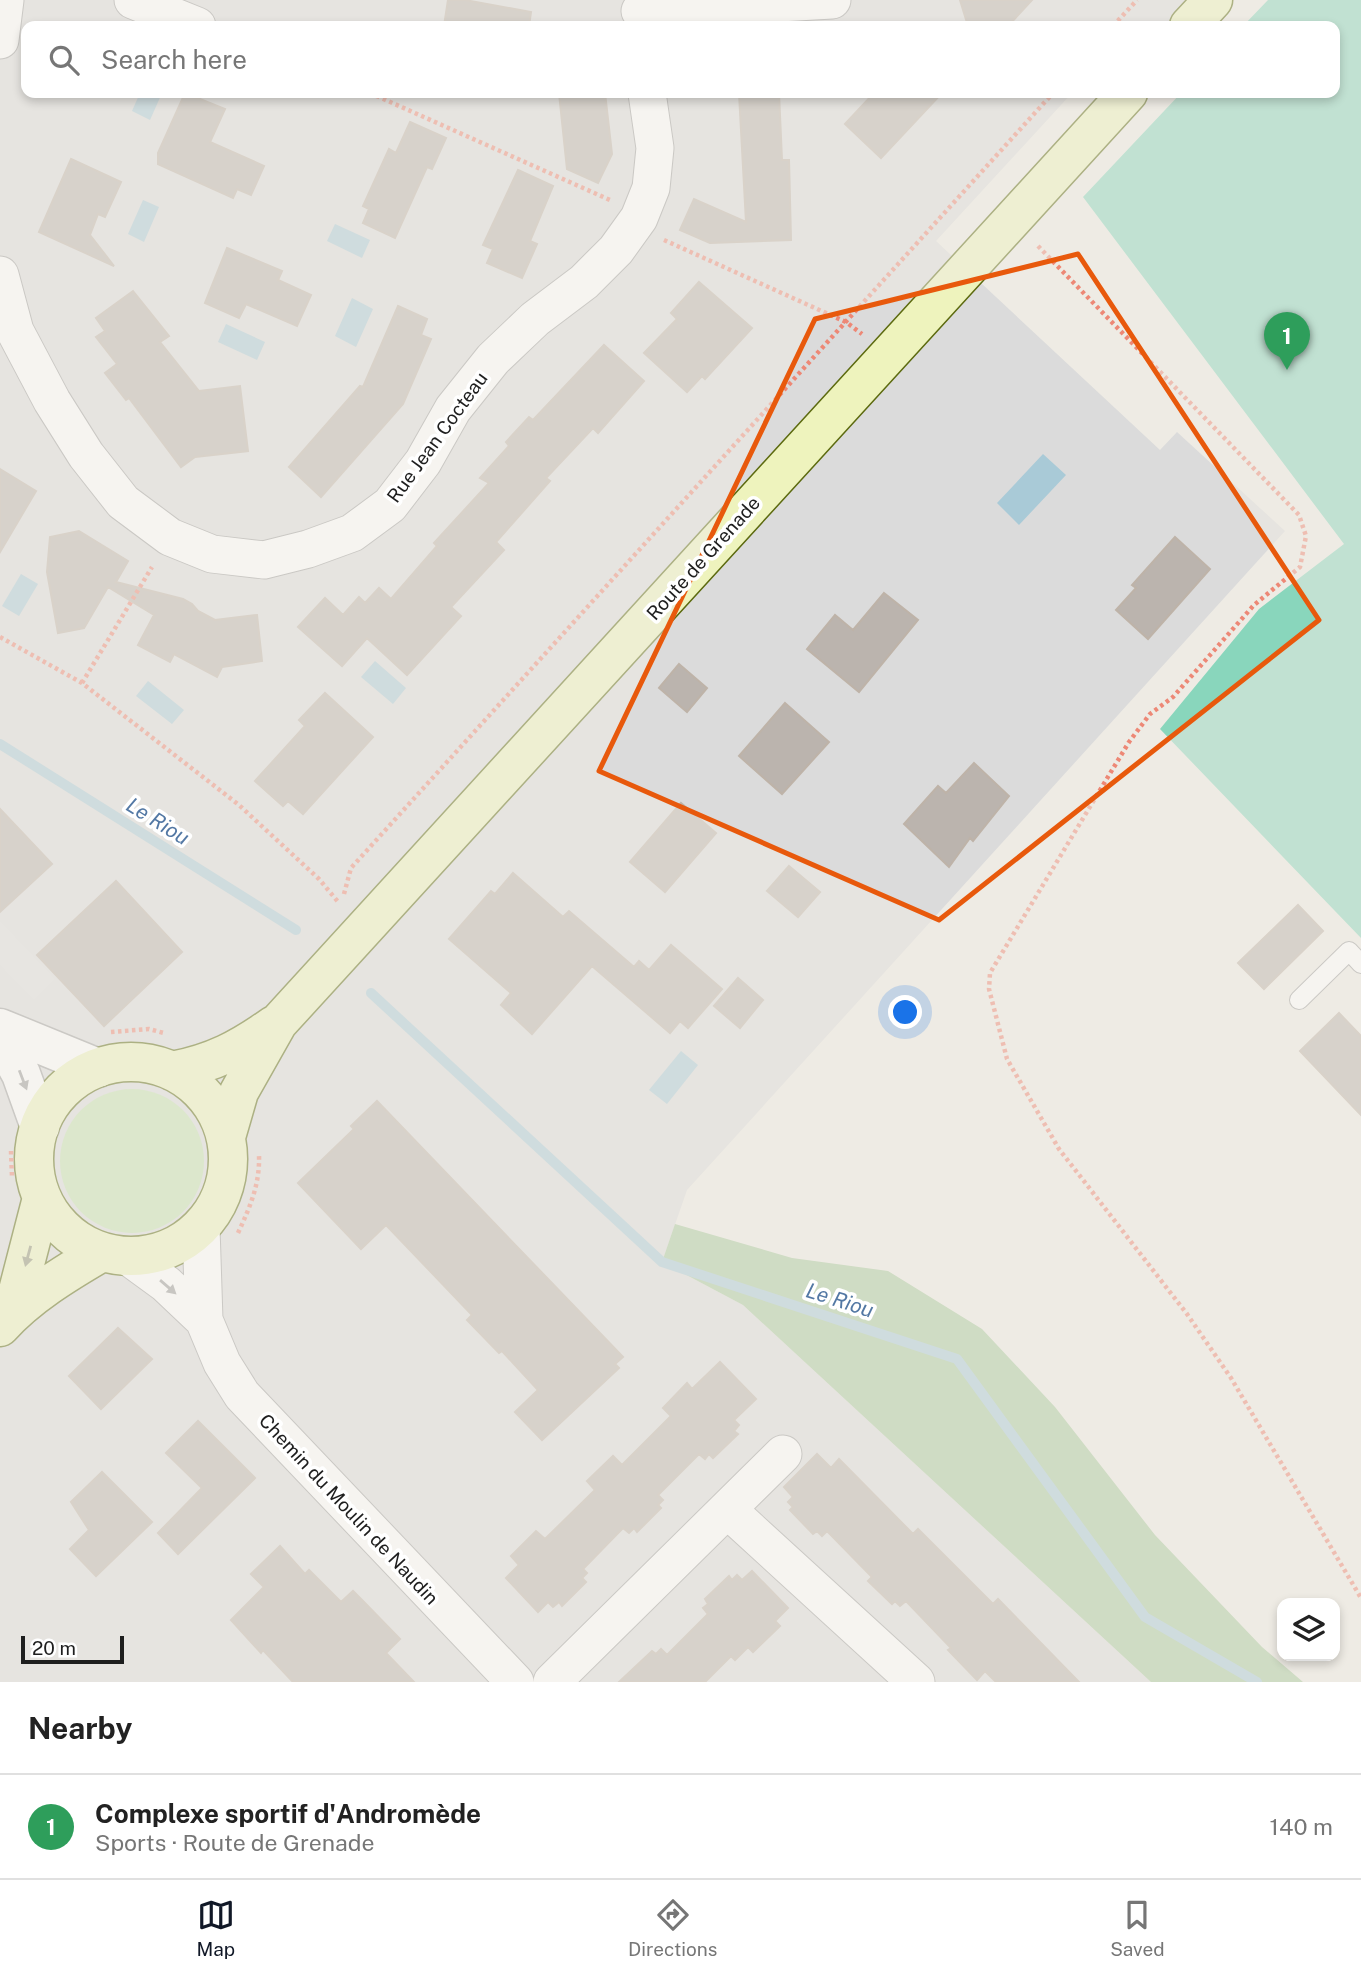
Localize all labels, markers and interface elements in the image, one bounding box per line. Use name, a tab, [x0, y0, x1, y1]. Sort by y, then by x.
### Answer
search box	[21, 21, 1340, 98]
icon: search	[45, 41, 83, 79]
text: Search here	[101, 44, 247, 75]
pin: 1	[1264, 312, 1310, 370]
street label: Rue Jean Cocteau	[382, 367, 492, 507]
street label: Route de Grenade	[642, 492, 764, 624]
water label: Le Riou	[122, 792, 194, 850]
your location	[888, 995, 922, 1029]
one-way arrow	[17, 1070, 28, 1091]
one-way arrow	[22, 1245, 33, 1267]
water label: Le Riou	[803, 1277, 877, 1323]
one-way arrow	[159, 1279, 177, 1295]
street label: Chemin du Moulin de Naudin	[255, 1409, 443, 1609]
map controls	[1277, 1598, 1340, 1661]
button: layers	[1277, 1598, 1340, 1661]
scale bar	[21, 1633, 124, 1665]
text: 20 m	[32, 1637, 76, 1659]
text: Nearby	[28, 1710, 132, 1746]
text: Complexe sportif d'Andromède	[95, 1798, 481, 1829]
text: 1	[46, 1813, 56, 1840]
text: 140 m	[1270, 1813, 1333, 1840]
text: Sports · Route de Grenade	[95, 1829, 374, 1856]
tab: Map	[196, 1896, 235, 1960]
tab: Directions	[628, 1896, 717, 1960]
tab: Saved	[1110, 1896, 1165, 1960]

